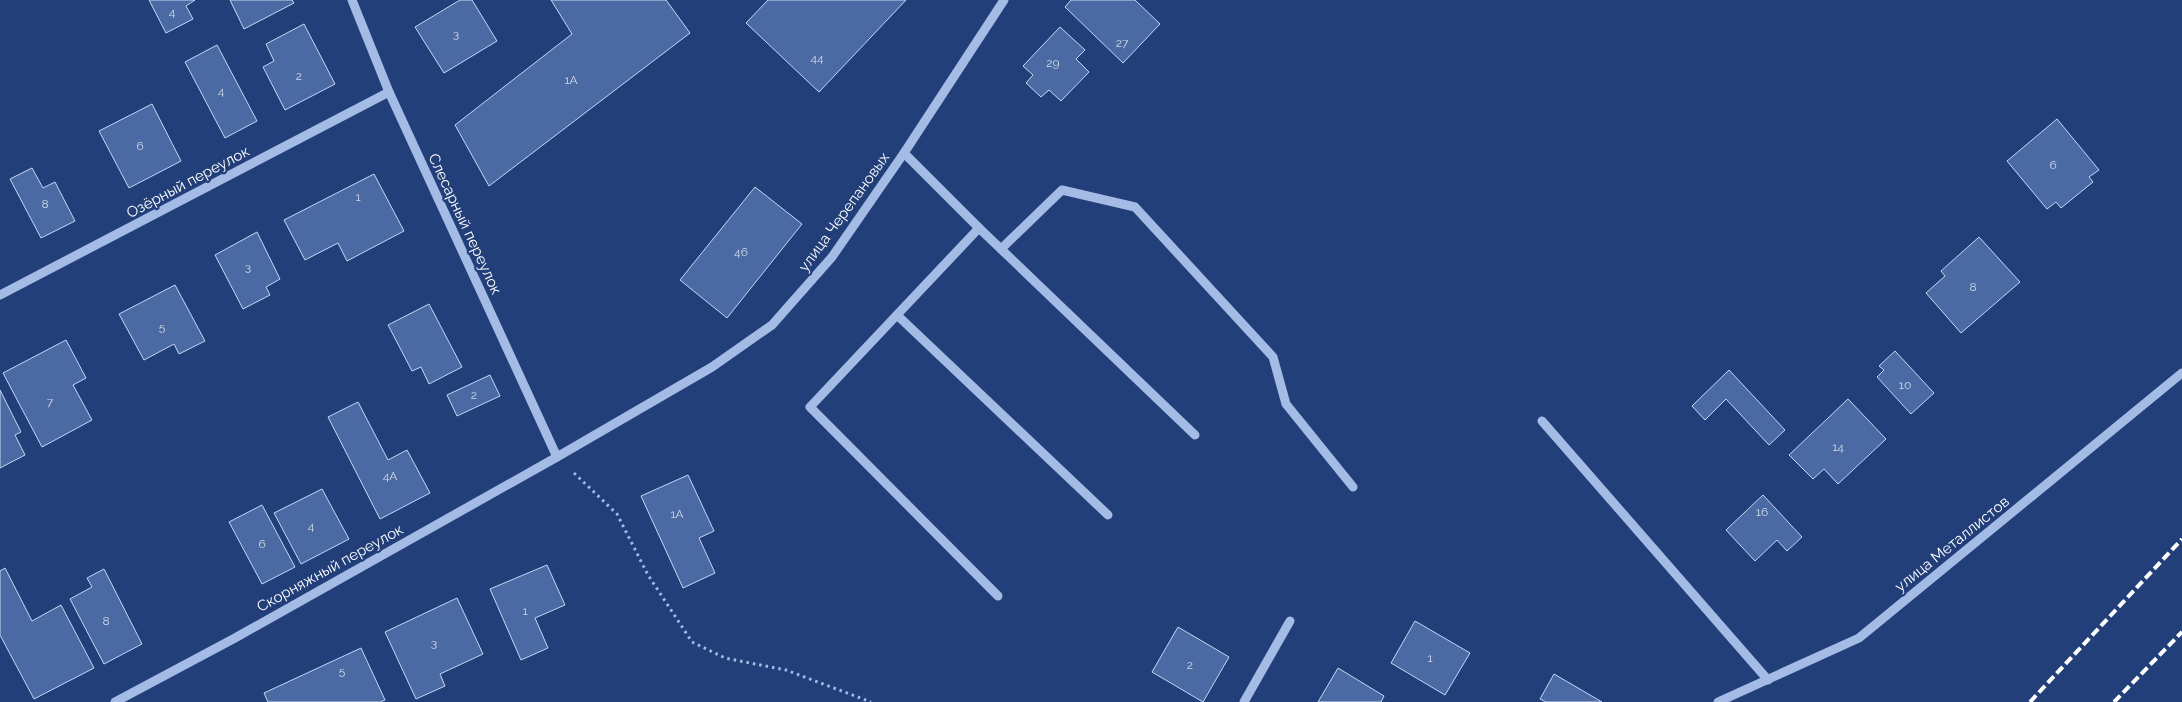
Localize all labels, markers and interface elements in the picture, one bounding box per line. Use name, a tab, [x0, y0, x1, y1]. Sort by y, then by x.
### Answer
house number: 4	[169, 5, 176, 19]
house number: 3	[453, 27, 459, 41]
house number: 27	[1116, 36, 1129, 50]
house number: 44	[810, 51, 824, 65]
house number: 29	[1046, 56, 1060, 70]
house number: 2	[296, 69, 302, 83]
house number: 1А	[564, 73, 578, 87]
house number: 4	[218, 84, 225, 98]
house number: 6	[136, 139, 144, 153]
street label: Озёрный переулок	[124, 142, 253, 222]
street label: улица Черепановых	[795, 149, 894, 275]
street label: Слесарный переулок	[424, 151, 506, 298]
house number: 6	[2049, 158, 2057, 172]
house number: 1	[355, 190, 361, 204]
house number: 8	[41, 197, 49, 211]
house number: 46	[734, 245, 748, 259]
house number: 3	[245, 260, 251, 274]
house number: 8	[1969, 280, 1977, 294]
house number: 5	[159, 320, 166, 334]
house number: 10	[1899, 378, 1911, 392]
house number: 2	[471, 388, 477, 402]
house number: 7	[47, 395, 54, 409]
house number: 14	[1832, 440, 1844, 454]
house number: 4А	[383, 469, 397, 483]
street label: улица Металлистов	[1891, 492, 2013, 596]
house number: 16	[1756, 505, 1768, 519]
house number: 1А	[670, 507, 684, 521]
house number: 4	[308, 519, 315, 533]
street label: Скорняжный переулок	[254, 520, 406, 616]
house number: 6	[258, 537, 266, 551]
house number: 1	[522, 604, 528, 618]
house number: 8	[102, 614, 110, 628]
house number: 3	[431, 636, 437, 650]
house number: 1	[1427, 651, 1433, 665]
house number: 2	[1187, 658, 1193, 672]
house number: 5	[339, 664, 346, 678]

